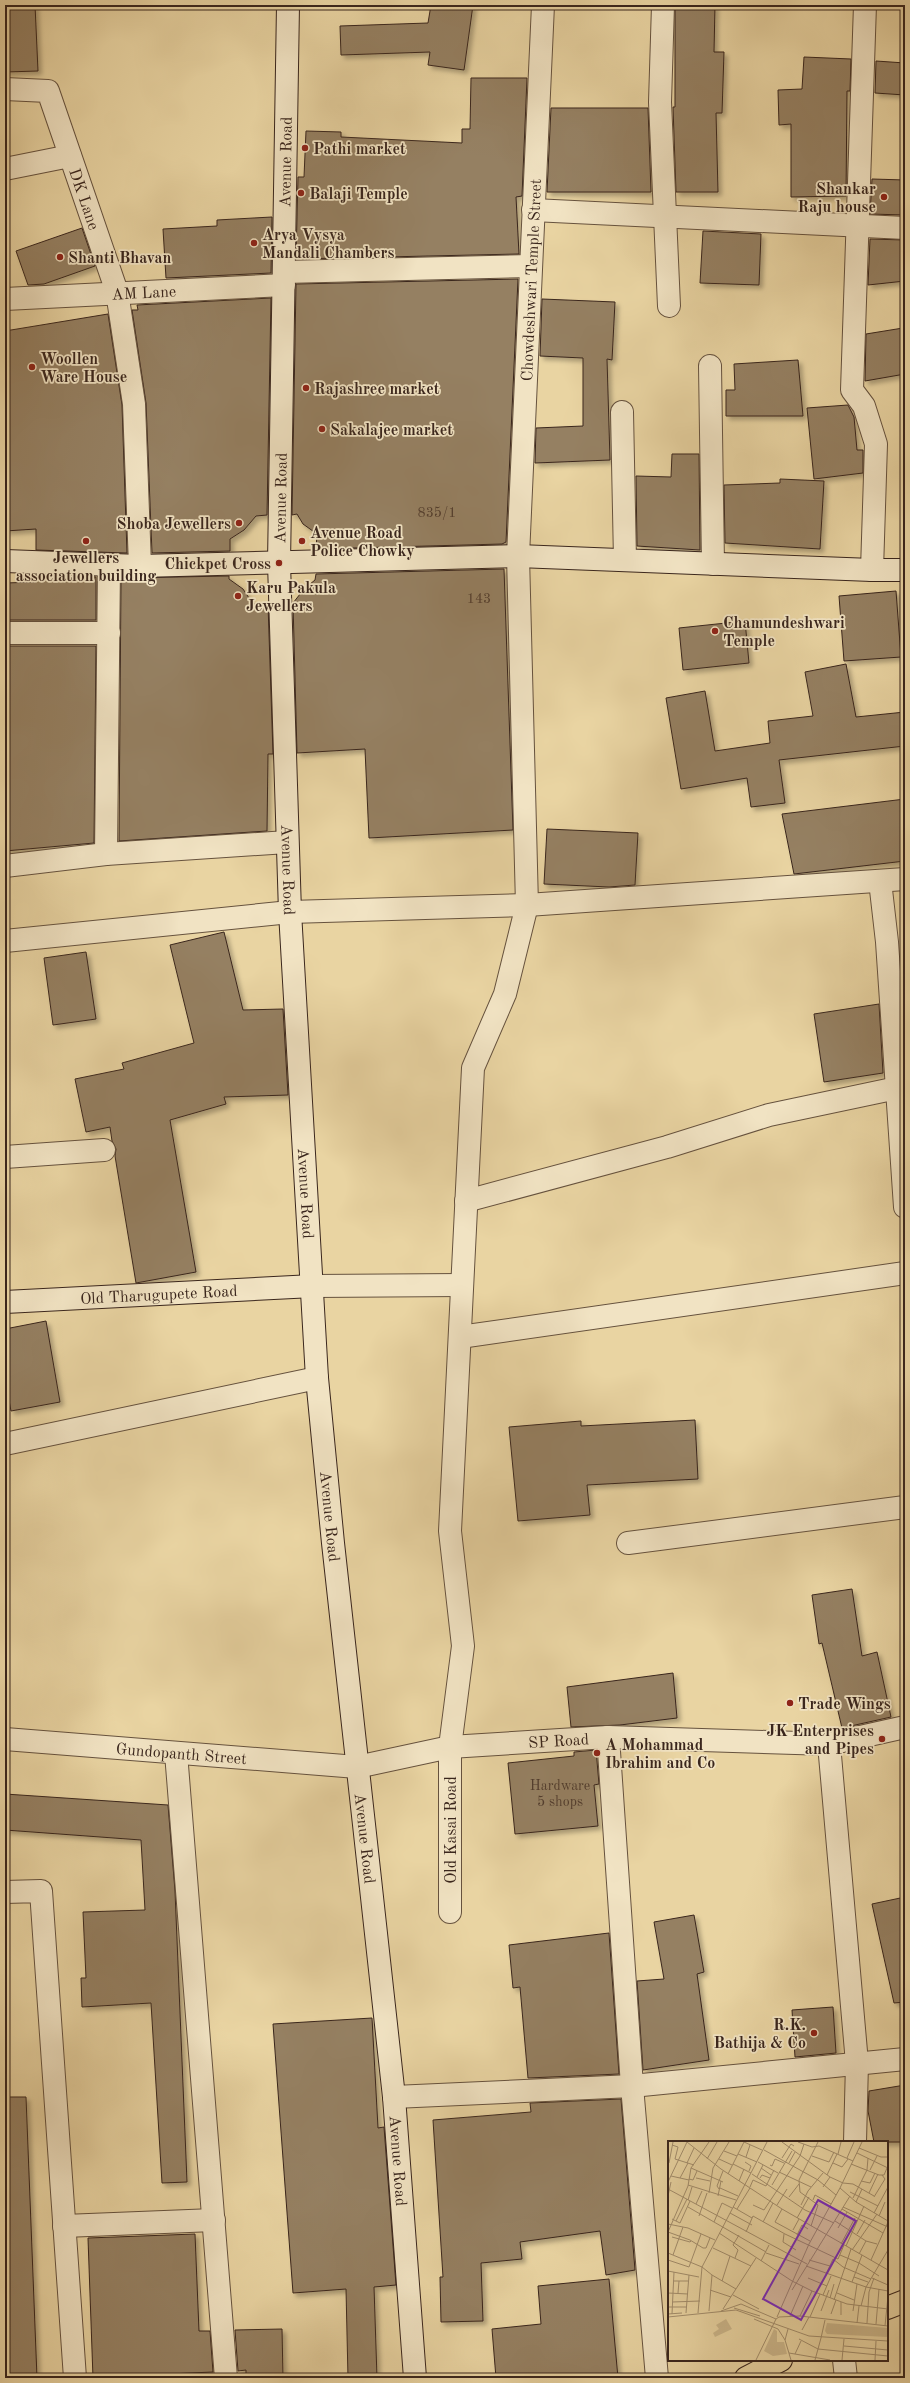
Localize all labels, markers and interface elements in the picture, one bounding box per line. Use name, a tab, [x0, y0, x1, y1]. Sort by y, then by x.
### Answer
street label: Avenue Road	[278, 116, 296, 208]
place label: Pathi market	[313, 142, 406, 158]
marker: Pathi market	[300, 143, 310, 153]
street label: DK Lane	[65, 167, 101, 232]
street label: Chowdeshwari Temple Street	[520, 178, 545, 382]
place label: Shankar Raju house	[798, 182, 876, 216]
place label: Balaji Temple	[309, 187, 408, 203]
marker: Balaji Temple	[296, 188, 306, 198]
marker: Shankar Raju house	[879, 192, 889, 202]
place label: Arya Vysya Mandali Chambers	[262, 228, 395, 262]
marker: Arya Vysya Mandali Chambers	[249, 238, 259, 248]
place label: Shanti Bhavan	[68, 251, 172, 267]
marker: Shanti Bhavan	[55, 252, 65, 262]
street label: AM Lane	[111, 284, 177, 304]
place label: Woollen Ware House	[40, 352, 127, 386]
marker: Woollen Ware House	[27, 362, 37, 372]
place label: Rajashree market	[314, 382, 440, 398]
marker: Rajashree market	[301, 383, 311, 393]
place label: Sakalajee market	[330, 423, 453, 439]
marker: Sakalajee market	[317, 424, 327, 434]
street label: Avenue Road	[273, 452, 291, 544]
house number: 835/1	[418, 506, 456, 520]
place label: Shoba Jewellers	[117, 517, 231, 533]
marker: Shoba Jewellers	[234, 518, 244, 528]
place label: Avenue Road Police Chowky	[310, 526, 415, 560]
marker: Jewellers association building	[81, 536, 91, 546]
marker: Avenue Road Police Chowky	[297, 536, 307, 546]
place label: Jewellers association building	[16, 551, 156, 585]
place label: Chickpet Cross	[164, 557, 271, 573]
marker: Chickpet Cross	[274, 558, 284, 568]
place label: Karu Pakula Jewellers	[246, 581, 336, 615]
marker: Karu Pakula Jewellers	[233, 591, 243, 601]
house number: 143	[467, 592, 491, 606]
place label: Chamundeshwari Temple	[723, 616, 845, 650]
marker: Chamundeshwari Temple	[710, 626, 720, 636]
street label: Avenue Road	[277, 824, 296, 916]
street label: Avenue Road	[294, 1148, 315, 1239]
street label: Old Tharugupete Road	[80, 1284, 238, 1308]
street label: Avenue Road	[316, 1470, 341, 1563]
place label: Trade Wings	[798, 1697, 891, 1713]
marker: Trade Wings	[785, 1698, 795, 1708]
place label: JK Enterprises and Pipes	[767, 1724, 874, 1758]
street label: SP Road	[528, 1732, 590, 1752]
marker: JK Enterprises and Pipes	[877, 1734, 887, 1744]
place label: A Mohammad Ibrahim and Co	[605, 1738, 715, 1772]
street label: Gundopanth Street	[115, 1742, 248, 1768]
marker: A Mohammad Ibrahim and Co	[592, 1748, 602, 1758]
street label: Old Kasai Road	[444, 1776, 460, 1884]
house number: Hardware 5 shops	[530, 1779, 590, 1809]
street label: Avenue Road	[351, 1793, 376, 1885]
place label: R.K. Bathija & Co	[714, 2018, 806, 2052]
marker: R.K. Bathija & Co	[809, 2028, 819, 2038]
street label: Avenue Road	[385, 2115, 408, 2207]
inset map	[668, 2141, 888, 2361]

